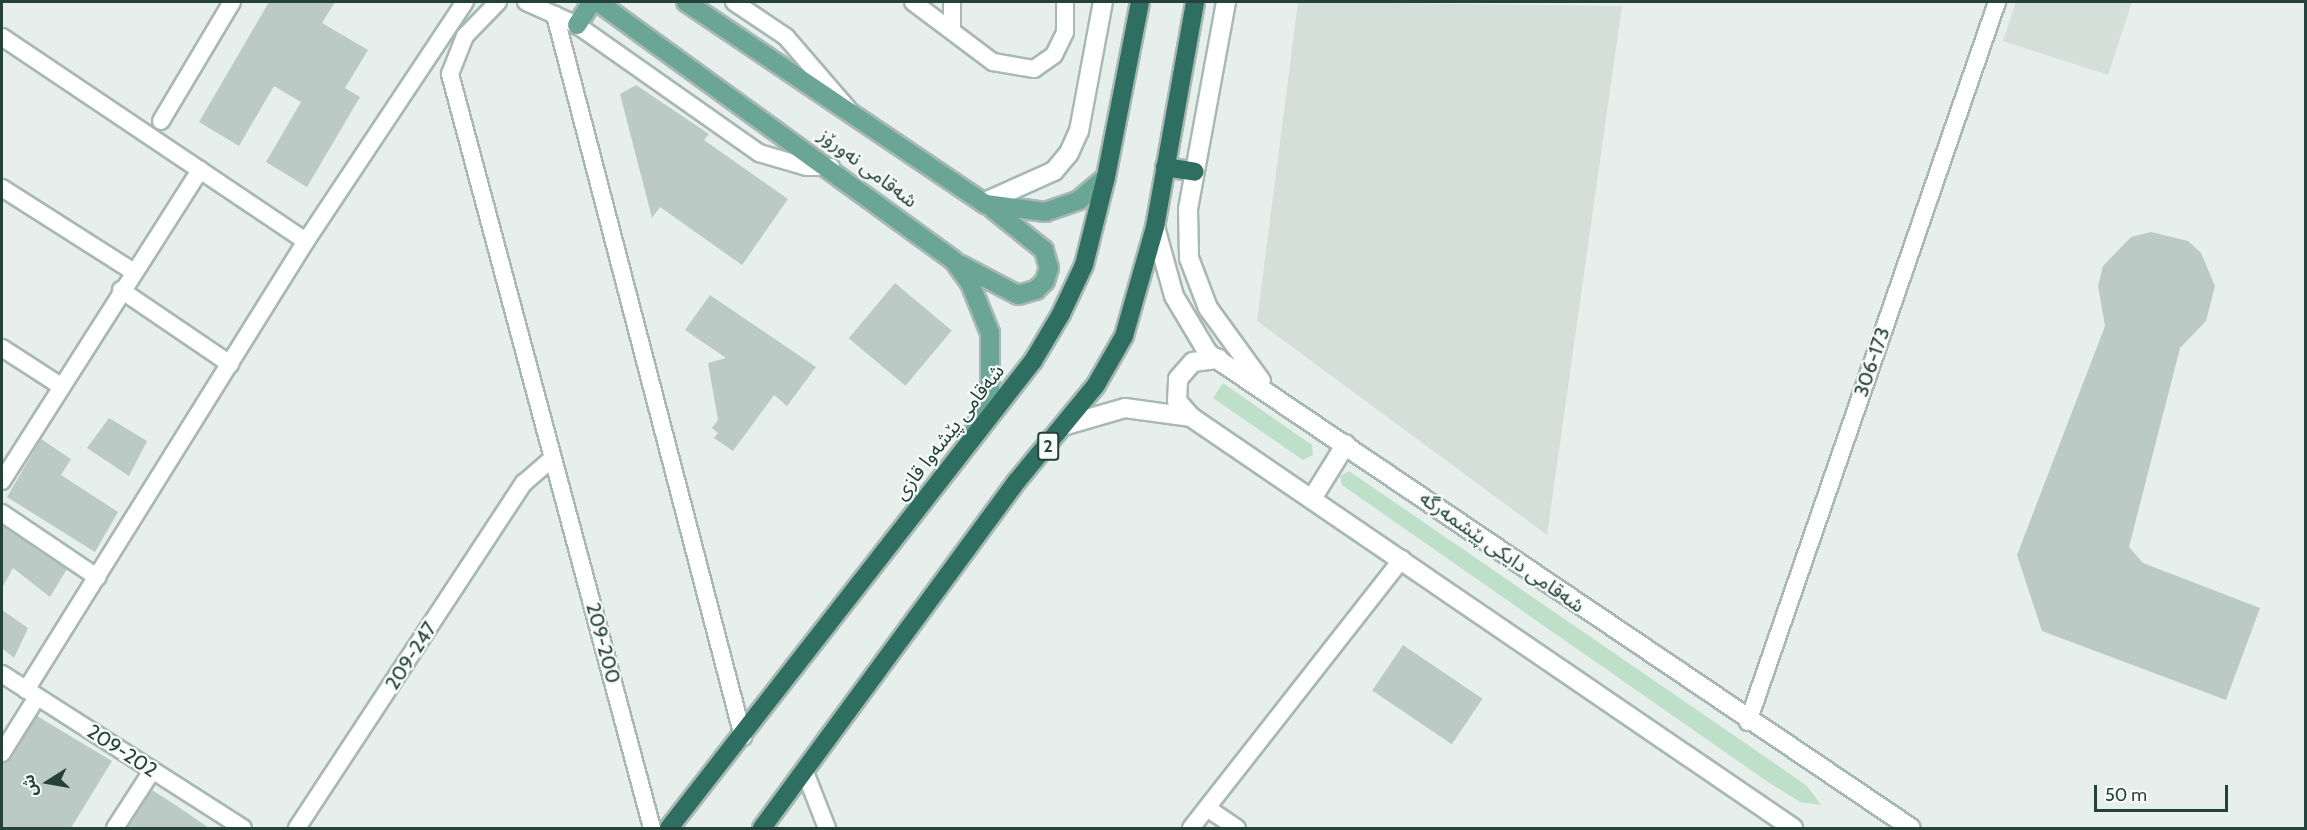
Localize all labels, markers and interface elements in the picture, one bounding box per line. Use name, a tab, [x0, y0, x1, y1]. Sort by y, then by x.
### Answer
street label: شەقامی نەورۆز	[814, 123, 922, 213]
street label: 306-173	[1849, 324, 1895, 400]
street label: شەقامی پێشەوا قازی	[889, 359, 1009, 505]
road number: 2	[1036, 431, 1060, 461]
street label: شەقامی دایکی پێشمەرگە	[1415, 486, 1589, 618]
street label: 209-200	[581, 600, 625, 686]
street label: 209-247	[380, 618, 442, 694]
street label: 209-202	[82, 719, 162, 783]
north arrow	[18, 752, 78, 812]
text: ش	[18, 773, 41, 798]
scale bar	[2097, 773, 2230, 811]
text: 50 m	[2105, 784, 2147, 806]

